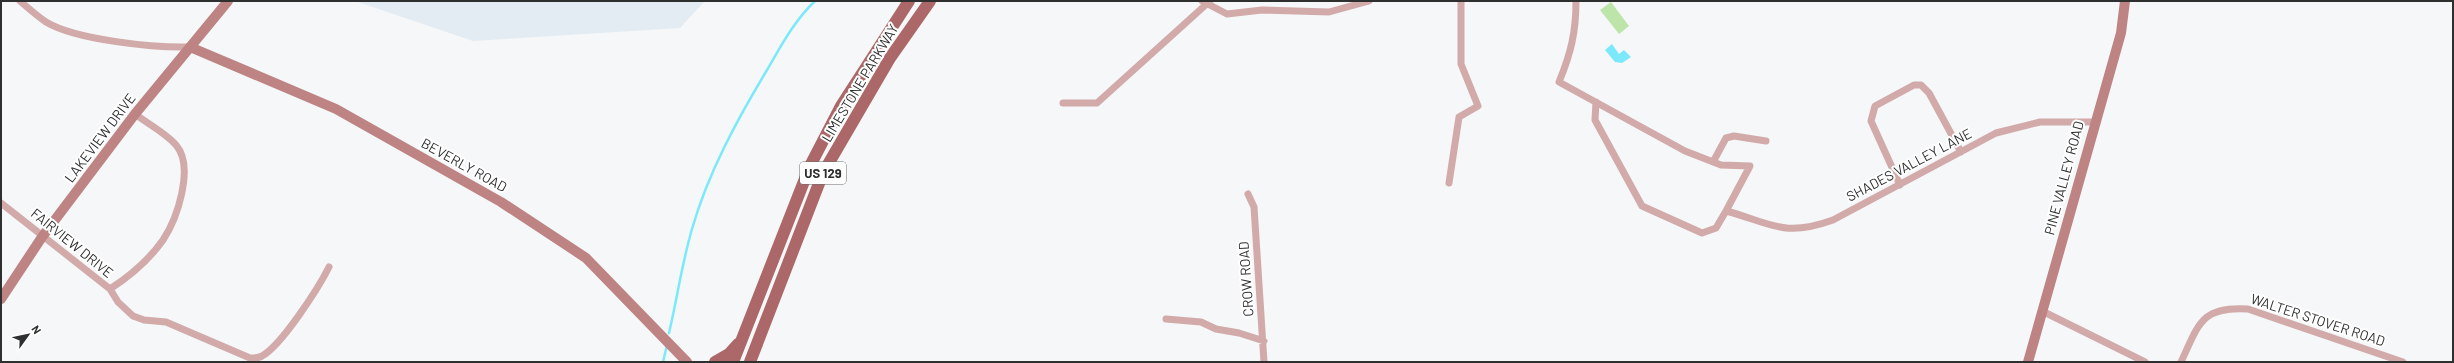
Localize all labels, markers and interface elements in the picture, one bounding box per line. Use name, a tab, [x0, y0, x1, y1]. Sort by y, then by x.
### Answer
street label: LIMESTONE PARKWAY	[818, 21, 902, 145]
street label: LAKEVIEW DRIVE	[61, 90, 139, 186]
street label: PINE VALLEY ROAD	[2040, 119, 2087, 237]
street label: SHADES VALLEY LANE	[1843, 124, 1974, 205]
street label: BEVERLY ROAD	[418, 134, 510, 195]
road number: US 129	[800, 162, 846, 184]
street label: FAIRVIEW DRIVE	[28, 204, 117, 281]
street label: CROW ROAD	[1234, 241, 1257, 317]
street label: WALTER STOVER ROAD	[2249, 290, 2387, 349]
north arrow	[8, 315, 48, 355]
text: N	[29, 323, 44, 336]

